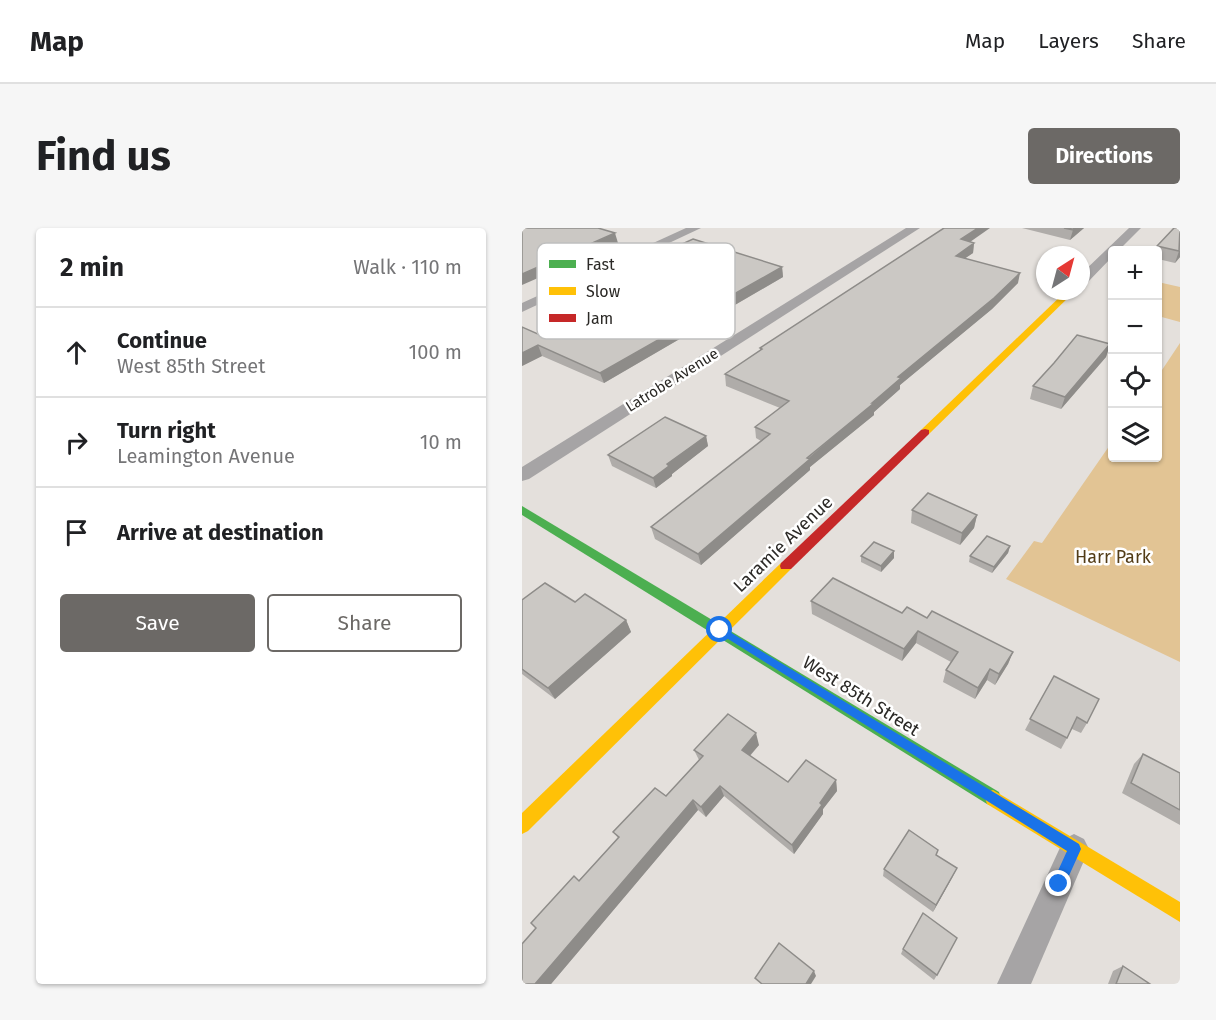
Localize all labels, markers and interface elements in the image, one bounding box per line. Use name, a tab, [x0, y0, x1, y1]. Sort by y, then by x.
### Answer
text: Map	[30, 25, 84, 58]
text: Map	[965, 28, 1005, 54]
text: Layers	[1038, 28, 1099, 54]
text: Share	[1132, 28, 1186, 54]
button: Directions	[1028, 128, 1180, 184]
text: Find us	[36, 131, 171, 181]
legend	[537, 243, 735, 339]
north arrow	[1036, 246, 1090, 300]
map controls	[1108, 246, 1162, 462]
button: +	[1108, 246, 1162, 300]
text: 2 min	[60, 252, 124, 283]
text: Walk · 110 m	[353, 255, 462, 279]
text: Fast	[586, 255, 615, 274]
text: Slow	[586, 282, 621, 301]
button: −	[1108, 300, 1162, 354]
text: Jam	[586, 309, 613, 328]
text: Continue	[117, 327, 207, 354]
icon: ahead	[60, 336, 93, 369]
text: 100 m	[409, 340, 462, 364]
street label: Latrobe Avenue	[622, 344, 722, 416]
text: West 85th Street	[117, 354, 265, 378]
button: locate	[1108, 354, 1162, 408]
button: layers	[1108, 408, 1162, 462]
text: Turn right	[117, 417, 216, 444]
icon: right	[60, 426, 93, 459]
text: 10 m	[420, 430, 462, 454]
text: Leamington Avenue	[117, 444, 295, 468]
street label: Laramie Avenue	[729, 491, 837, 597]
icon: arrive	[60, 516, 93, 549]
text: Arrive at destination	[117, 519, 324, 546]
park label: Harr Park	[1075, 546, 1152, 568]
button: Save	[60, 594, 255, 652]
button: Share	[267, 594, 462, 652]
route start	[706, 616, 732, 642]
street label: West 85th Street	[799, 651, 924, 741]
route end	[1045, 870, 1071, 896]

